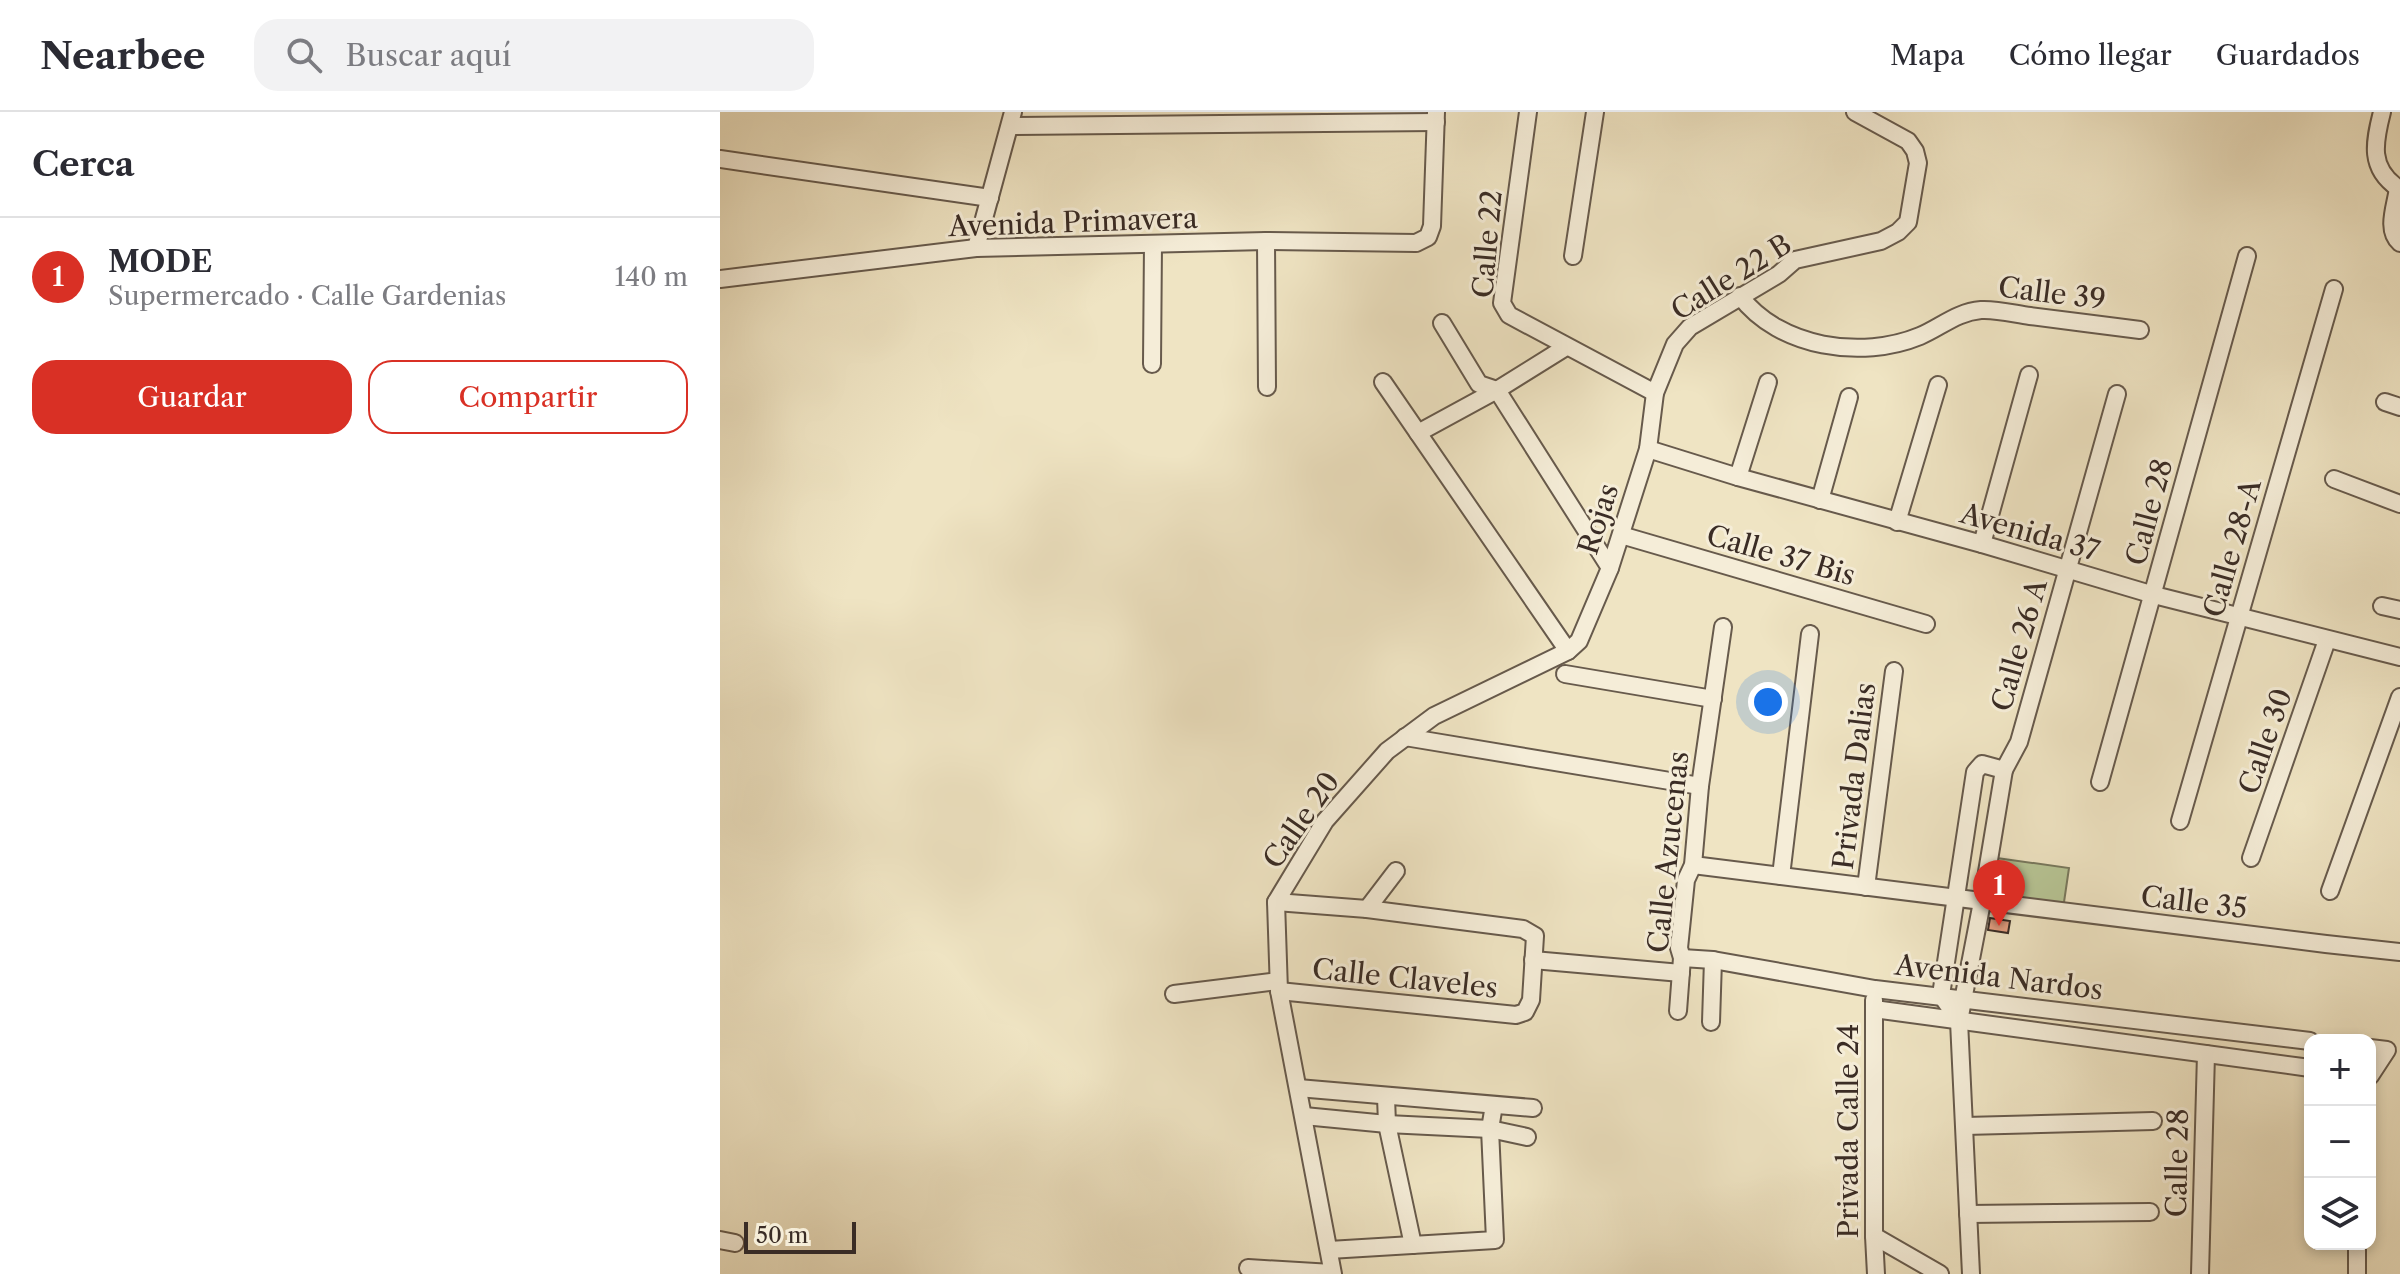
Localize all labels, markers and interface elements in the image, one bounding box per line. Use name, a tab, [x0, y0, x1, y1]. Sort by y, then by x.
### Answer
search box	[254, 19, 814, 91]
text: Nearbee	[40, 32, 206, 79]
icon: search	[282, 33, 326, 77]
text: Buscar aquí	[346, 37, 511, 74]
text: Mapa	[1890, 38, 1965, 72]
text: Cómo llegar	[2009, 38, 2172, 72]
text: Guardados	[2216, 38, 2360, 72]
text: Cerca	[32, 143, 134, 185]
street label: Calle 22	[1465, 189, 1509, 299]
street label: Avenida Primavera	[947, 201, 1198, 243]
street label: Calle 22 B	[1665, 227, 1797, 327]
text: MODE	[108, 243, 212, 280]
text: 1	[52, 261, 64, 293]
text: 140 m	[614, 261, 688, 293]
street label: Calle 39	[1996, 270, 2108, 316]
text: Supermercado · Calle Gardenias	[108, 280, 506, 312]
button: Guardar	[32, 360, 352, 434]
button: Compartir	[368, 360, 688, 434]
street label: Calle 28	[2118, 455, 2180, 569]
street label: Calle 28-A	[2196, 474, 2268, 621]
street label: Rojas	[1571, 479, 1625, 559]
street label: Avenida 37	[1955, 496, 2104, 568]
street label: Calle 37 Bis	[1703, 518, 1859, 592]
street label: Calle 26 A	[1984, 574, 2054, 715]
street label: Privada Dalias	[1826, 681, 1882, 871]
your location	[1748, 682, 1788, 722]
street label: Calle 30	[2231, 684, 2299, 798]
street label: Calle Azucenas	[1641, 750, 1695, 954]
street label: Calle 20	[1256, 765, 1346, 875]
pin: 1	[1973, 860, 2025, 926]
street label: Calle 35	[2139, 879, 2249, 925]
street label: Avenida Nardos	[1892, 947, 2105, 1007]
street label: Calle Claveles	[1311, 951, 1499, 1005]
street label: Privada Calle 24	[1831, 1024, 1865, 1239]
map controls	[2304, 1034, 2376, 1250]
button: +	[2304, 1034, 2376, 1106]
button: −	[2304, 1106, 2376, 1178]
street label: Calle 28	[2159, 1108, 2195, 1218]
button: layers	[2304, 1178, 2376, 1250]
scale bar	[744, 1218, 856, 1254]
text: 50 m	[756, 1222, 808, 1249]

